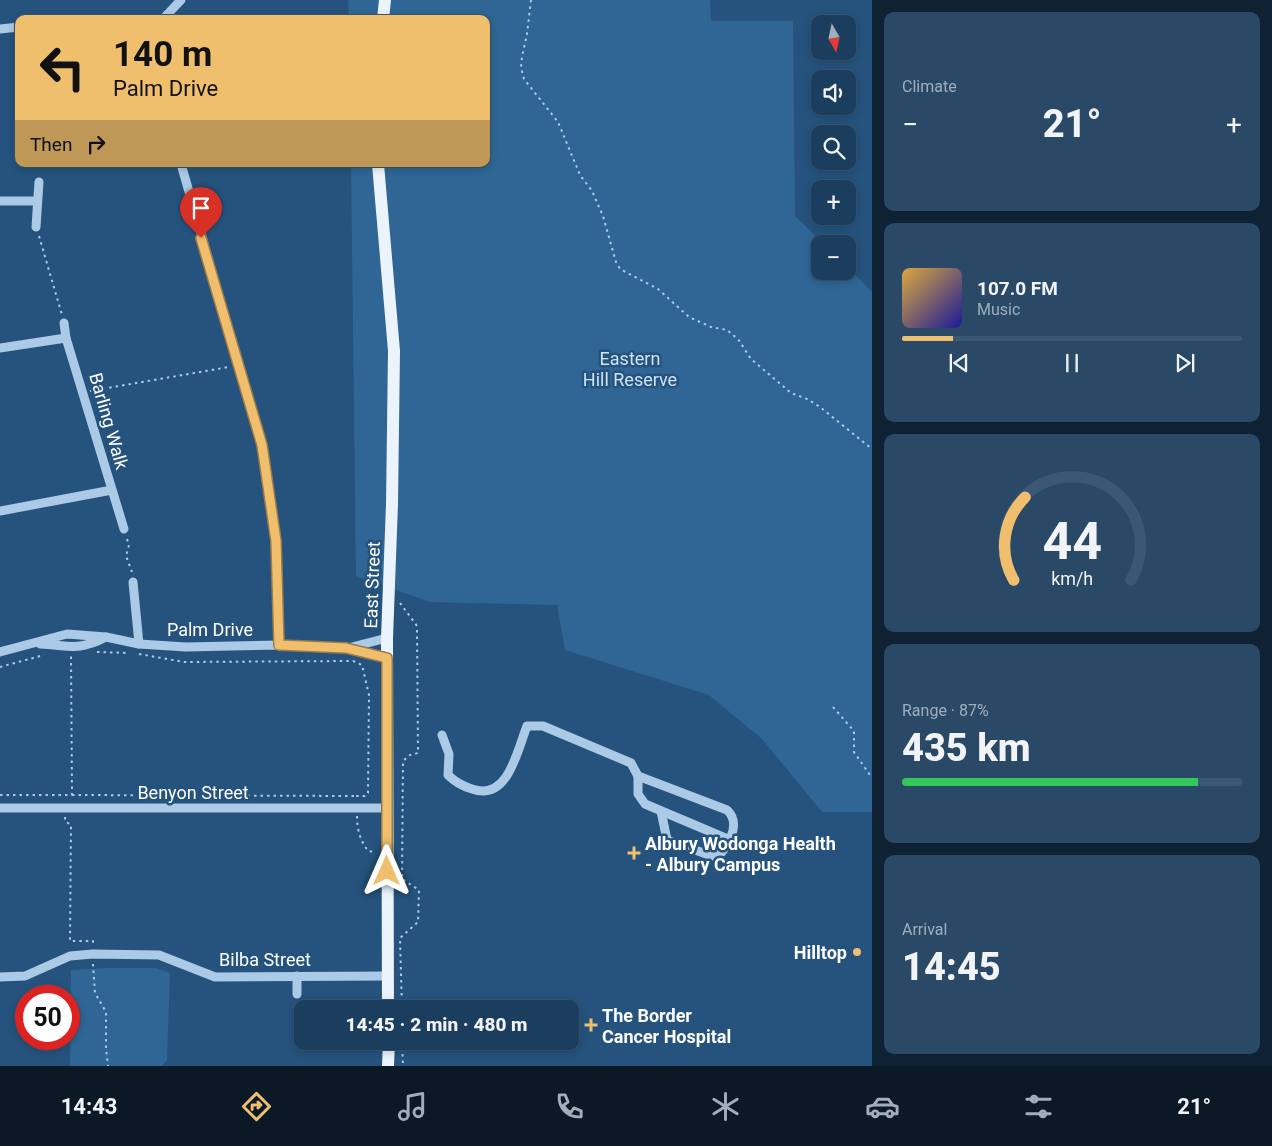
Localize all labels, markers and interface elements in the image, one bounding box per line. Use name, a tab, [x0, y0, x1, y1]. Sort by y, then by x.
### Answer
north arrow	[811, 15, 856, 60]
map controls	[811, 15, 856, 280]
text: 140 m	[113, 34, 212, 75]
icon: left	[30, 35, 95, 100]
button: sound	[811, 70, 856, 115]
text: Palm Drive	[113, 76, 218, 101]
text: Climate	[902, 77, 957, 96]
text: 21°	[1043, 102, 1101, 146]
text: −	[902, 108, 918, 141]
text: +	[1226, 108, 1242, 141]
button: search	[811, 125, 856, 170]
icon: right	[82, 130, 110, 158]
text: Then	[30, 133, 72, 156]
button: +	[811, 180, 856, 225]
pin	[180, 187, 222, 238]
icon: arrive	[187, 194, 215, 222]
button: −	[811, 235, 856, 280]
text: 107.0 FM	[977, 277, 1058, 300]
text: Music	[977, 300, 1020, 319]
park label: Eastern Hill Reserve	[583, 348, 677, 390]
icon: previous	[945, 349, 973, 377]
icon: pause	[1058, 349, 1086, 377]
icon: next	[1171, 349, 1199, 377]
street label: Barling Walk	[85, 370, 133, 472]
text: 44	[1042, 511, 1102, 572]
street label: East Street	[360, 541, 384, 629]
text: km/h	[1051, 568, 1093, 589]
street label: Palm Drive	[167, 619, 253, 640]
text: Range · 87%	[902, 701, 989, 720]
text: 435 km	[902, 726, 1031, 770]
street label: Benyon Street	[137, 782, 249, 803]
place label: Albury Wodonga Health - Albury Campus	[645, 833, 836, 875]
position arrow	[360, 844, 412, 896]
marker: Albury Wodonga Health - Albury Campus	[627, 846, 641, 860]
text: Arrival	[902, 920, 947, 939]
place label: Hilltop	[794, 942, 847, 963]
text: 14:45	[902, 945, 1001, 989]
marker: Hilltop	[851, 946, 863, 958]
street label: Bilba Street	[219, 949, 311, 970]
speed limit sign: 50	[15, 985, 80, 1050]
place label: The Border Cancer Hospital	[602, 1005, 731, 1047]
text: 14:45 · 2 min · 480 m	[345, 1013, 528, 1036]
marker: The Border Cancer Hospital	[584, 1018, 598, 1032]
icon: directions	[239, 1089, 274, 1124]
icon: music	[395, 1089, 430, 1124]
icon: phone	[552, 1089, 587, 1124]
icon: climate	[708, 1089, 743, 1124]
icon: car	[865, 1089, 900, 1124]
icon: filters	[1021, 1089, 1056, 1124]
text: 14:43	[61, 1094, 117, 1119]
text: 21°	[1177, 1094, 1211, 1119]

